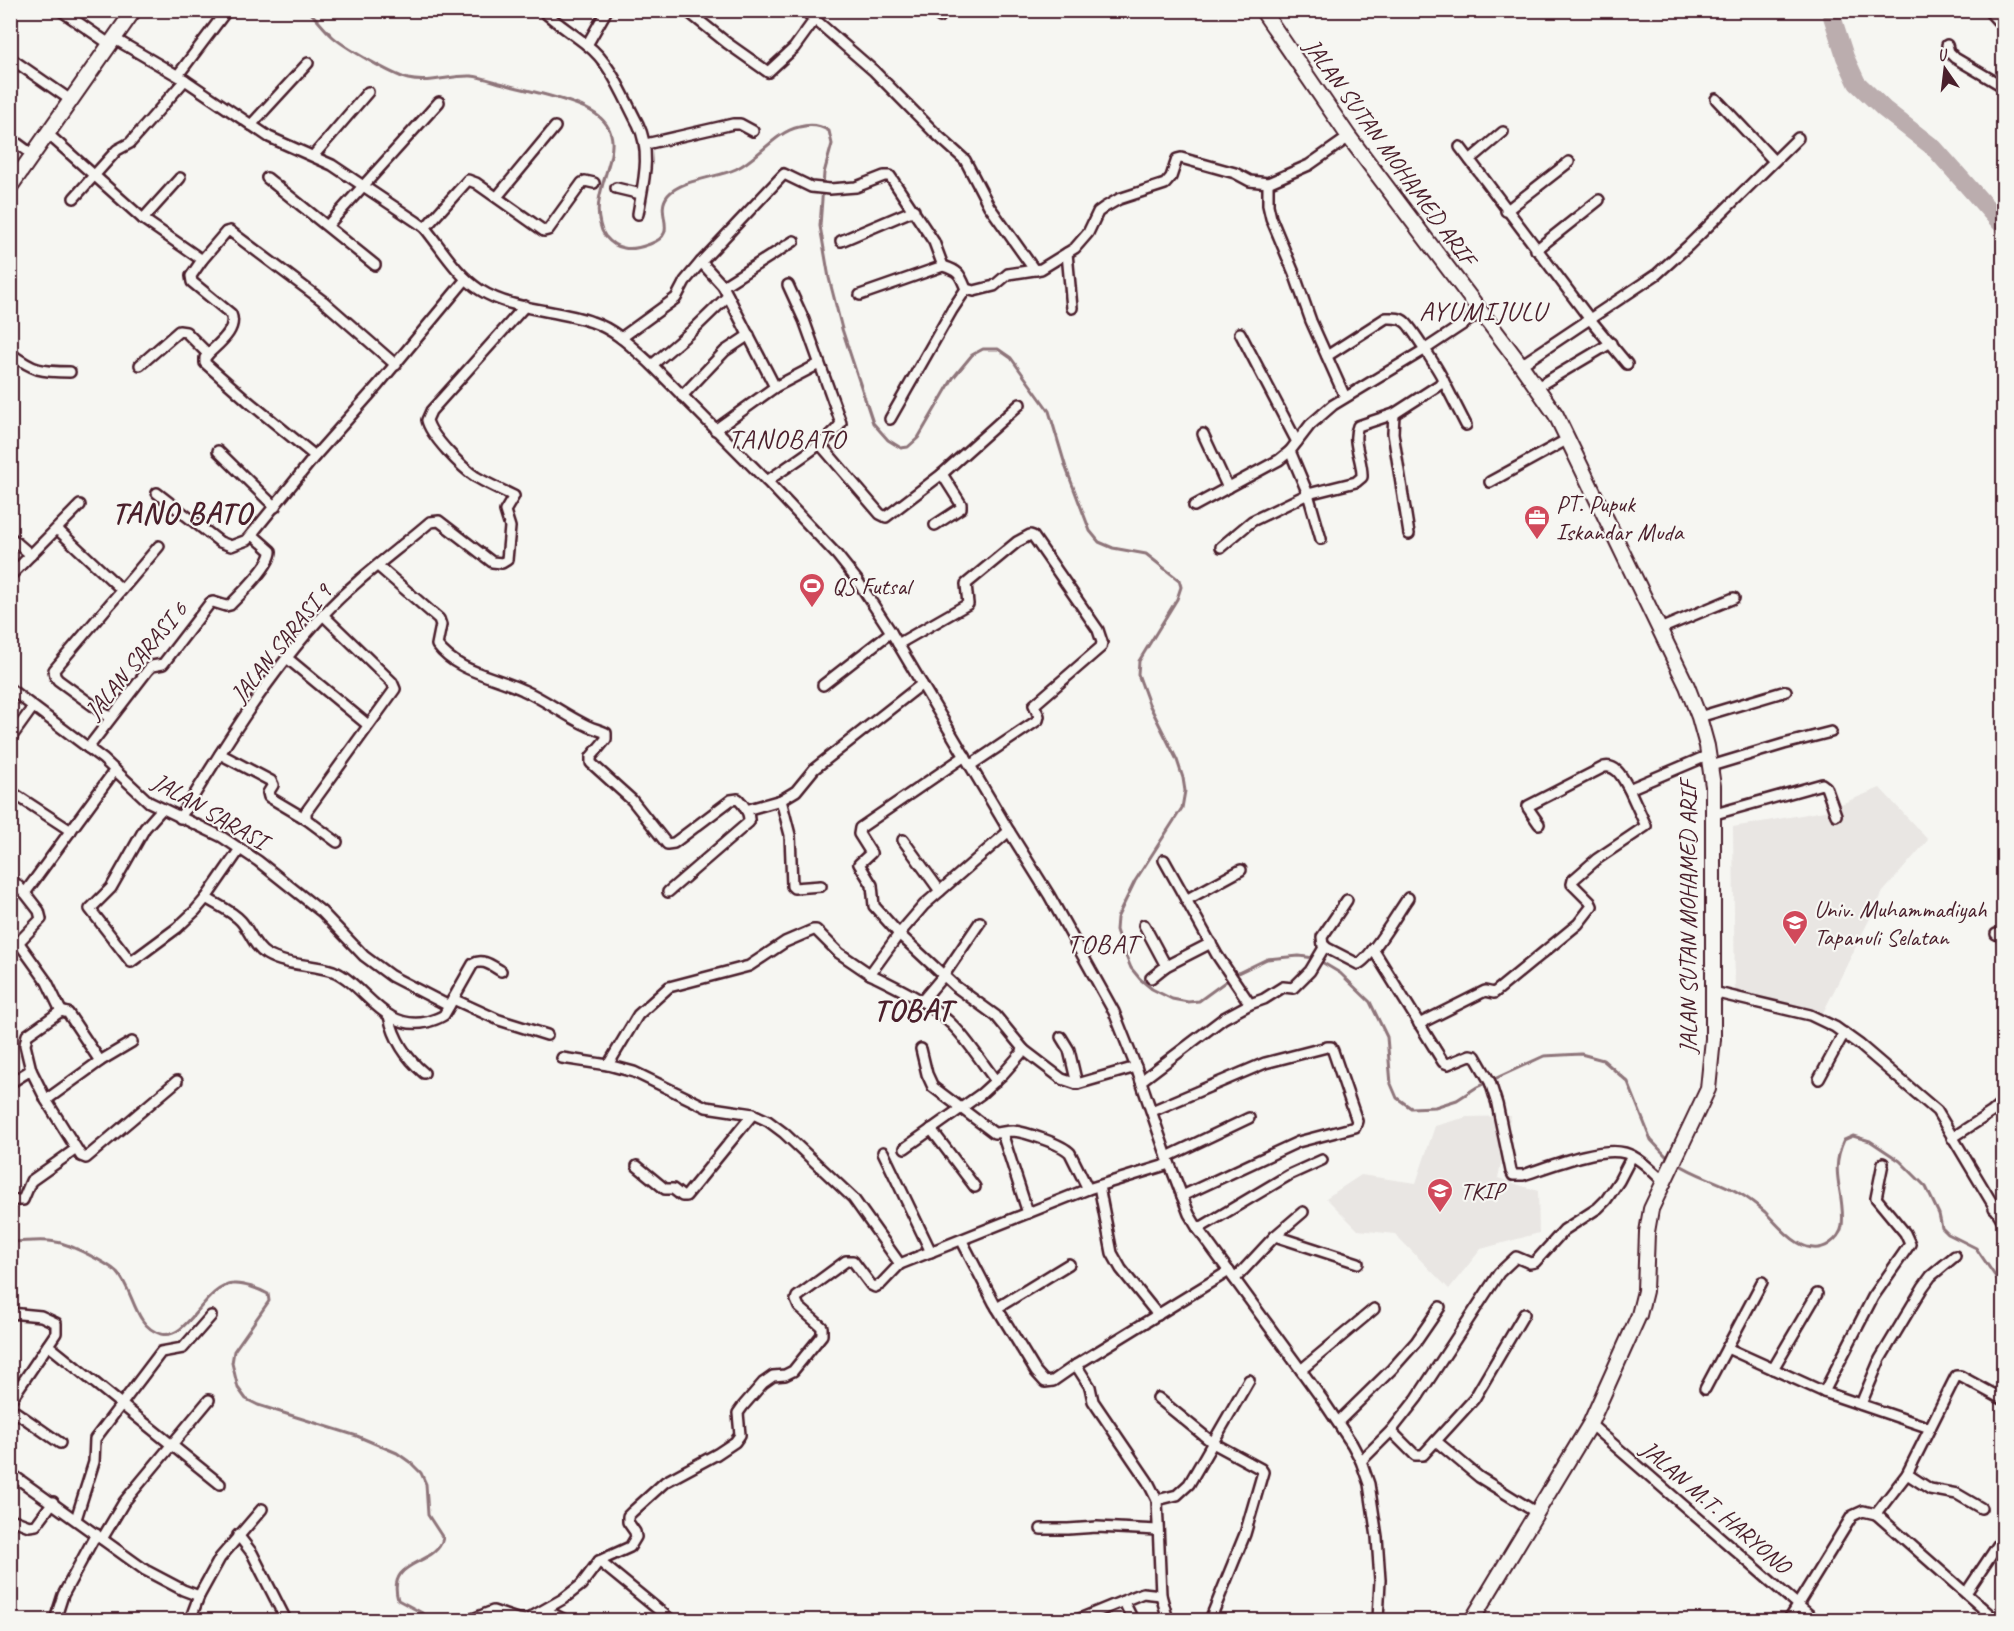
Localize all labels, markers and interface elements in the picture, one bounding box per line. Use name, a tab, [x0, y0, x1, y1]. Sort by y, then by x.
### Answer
street label: JALAN SUTAN MOHAMED ARIF	[1297, 32, 1485, 275]
north arrow	[1915, 39, 1975, 99]
text: U	[1935, 44, 1951, 66]
district label: AYUMIJULU	[1419, 294, 1550, 328]
district label: TANOBATO	[728, 422, 847, 456]
place label: PT. Pupuk Iskandar Muda	[1556, 489, 1685, 547]
district label: TANO BATO	[112, 494, 255, 532]
office icon: PT. Pupuk Iskandar Muda	[1522, 503, 1552, 541]
sports icon: QS Futsal	[797, 571, 827, 609]
place label: QS Futsal	[832, 571, 914, 601]
street label: JALAN SARASI 9	[223, 576, 339, 709]
street label: JALAN SARASI 6	[78, 594, 195, 726]
street label: JALAN SARASI	[146, 766, 277, 859]
street label: JALAN SUTAN MOHAMED ARIF	[1673, 776, 1703, 1055]
place label: Univ. Muhammadiyah Tapanuli Selatan	[1814, 894, 1988, 952]
school or university icon: Univ. Muhammadiyah Tapanuli Selatan	[1780, 908, 1810, 946]
district label: TOBAT	[1067, 927, 1143, 961]
district label: TOBAT	[873, 991, 958, 1029]
school or university icon: TKIP	[1425, 1176, 1455, 1214]
place label: TKIP	[1460, 1176, 1507, 1206]
street label: JALAN M.T. HARYONO	[1634, 1433, 1799, 1582]

